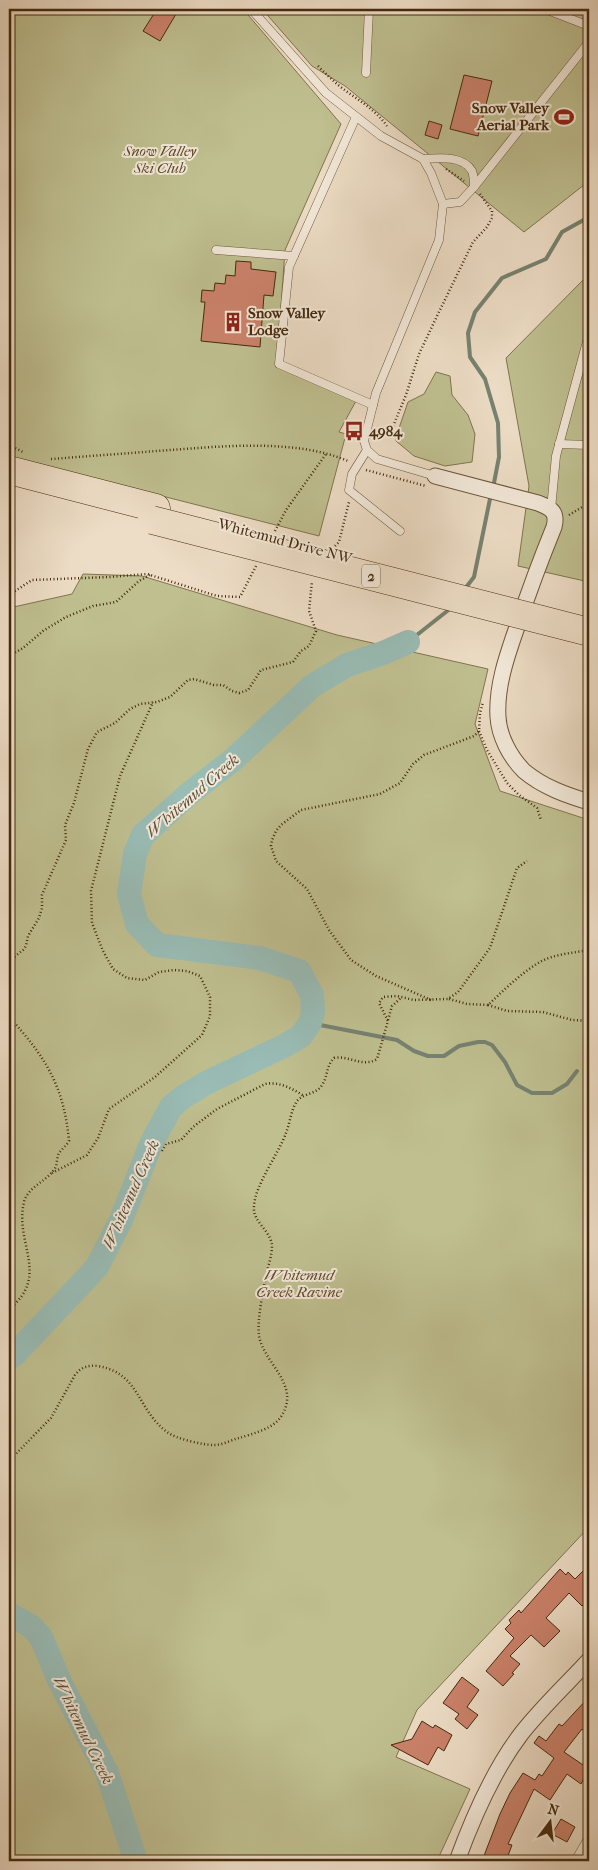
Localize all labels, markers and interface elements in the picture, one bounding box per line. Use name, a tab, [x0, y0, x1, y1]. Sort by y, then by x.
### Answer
place label: Snow Valley Aerial Park	[472, 99, 550, 134]
sports icon: Snow Valley Aerial Park	[553, 106, 575, 128]
park label: Snow Valley Ski Club	[123, 142, 197, 177]
place label: Snow Valley Lodge	[248, 304, 326, 339]
building icon: Snow Valley Lodge	[222, 311, 244, 333]
bus stop icon: 4984	[343, 420, 365, 442]
place label: 4984	[368, 422, 403, 440]
street label: Whitemud Drive NW	[215, 514, 355, 568]
road number: 2	[362, 564, 380, 588]
water label: Whitemud Creek	[142, 750, 243, 841]
water label: Whitemud Creek	[98, 1137, 163, 1252]
park label: Whitemud Creek Ravine	[256, 1266, 343, 1301]
water label: Whitemud Creek	[49, 1673, 118, 1787]
north arrow	[526, 1798, 576, 1848]
text: N	[546, 1800, 561, 1820]

